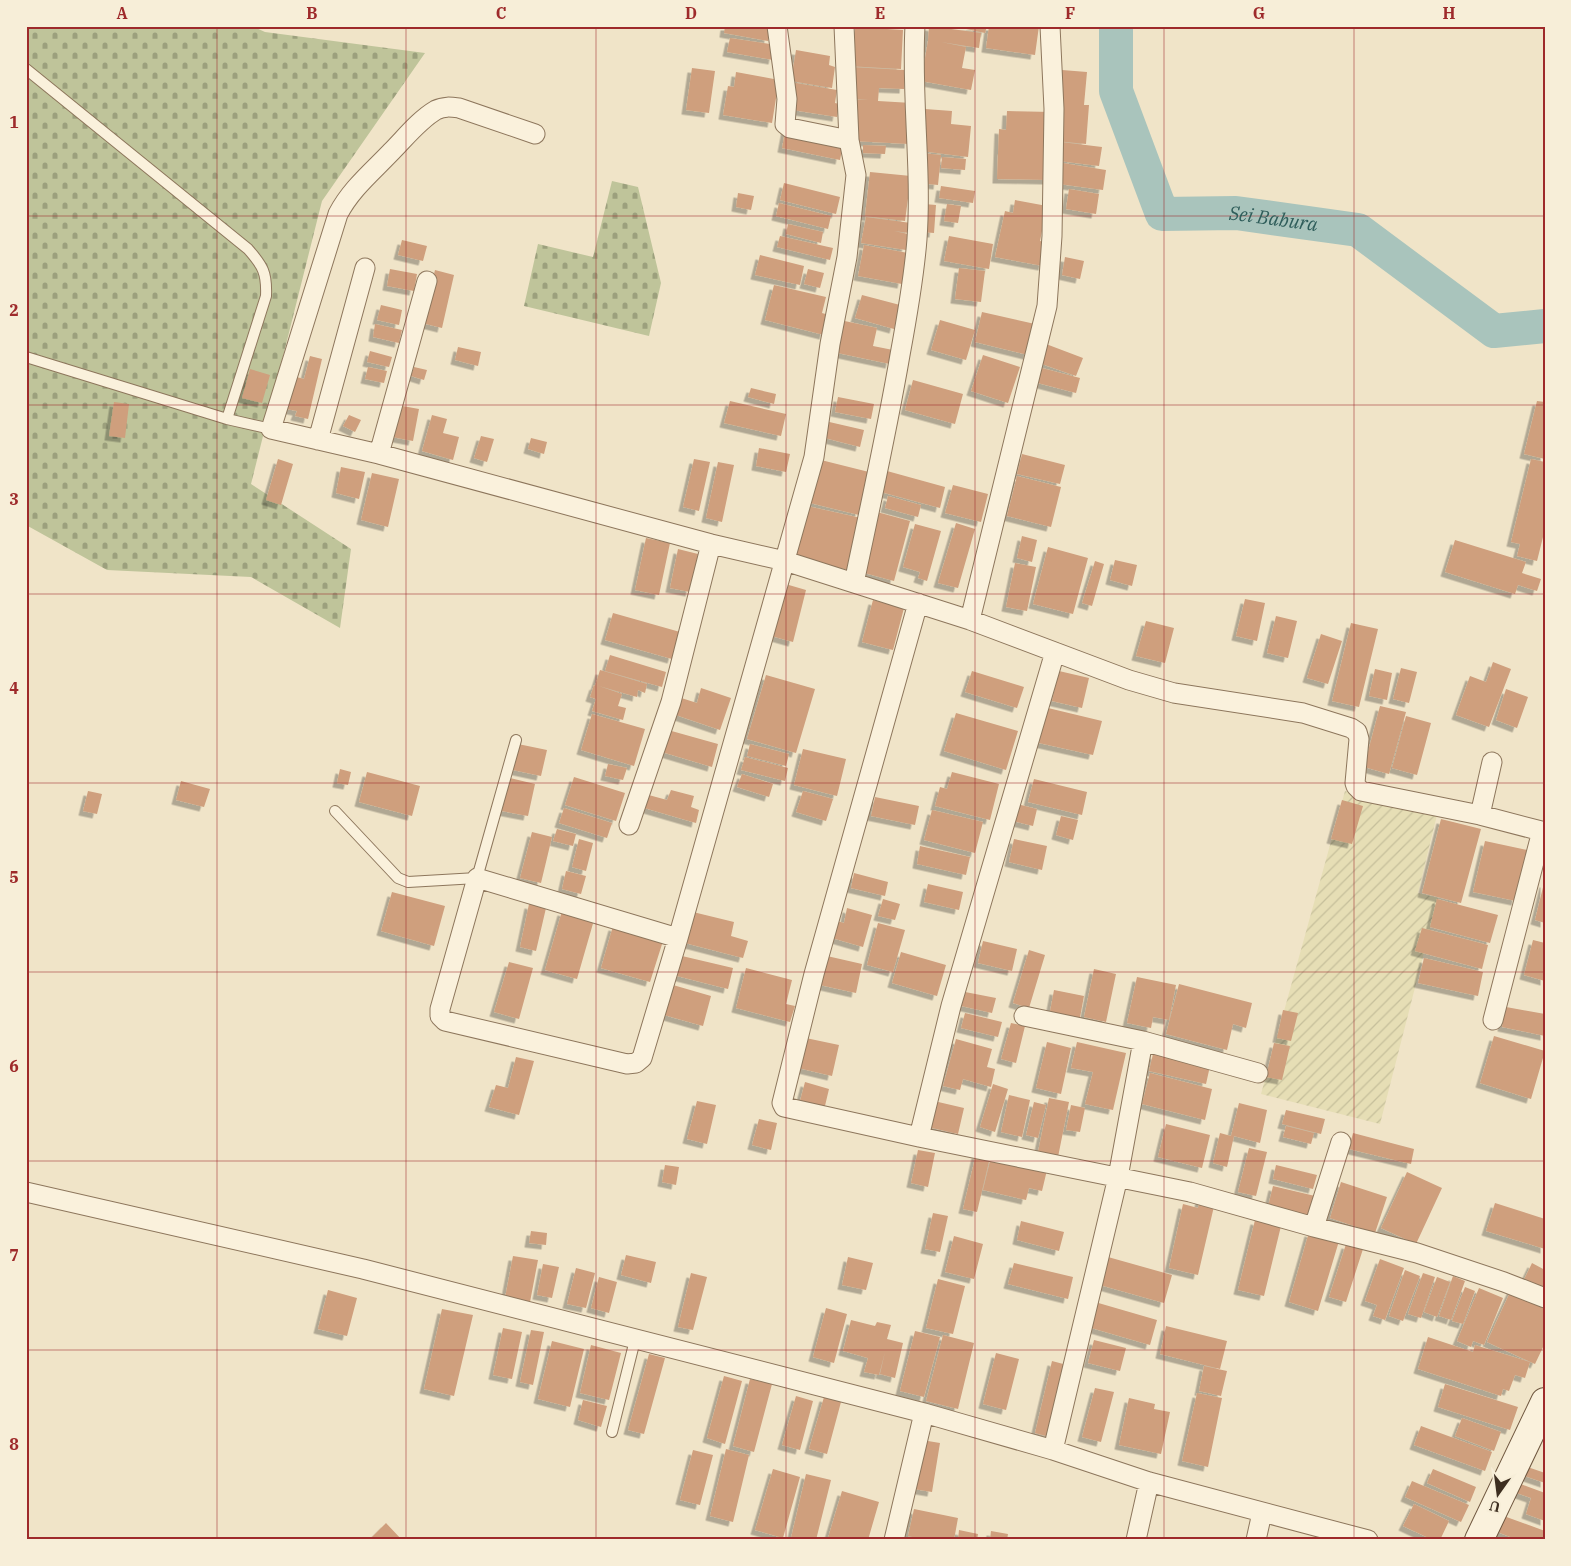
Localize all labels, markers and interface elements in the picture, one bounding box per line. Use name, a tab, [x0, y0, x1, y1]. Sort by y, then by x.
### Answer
text: A	[116, 3, 128, 23]
text: B	[306, 3, 318, 23]
text: C	[496, 3, 506, 23]
text: D	[685, 3, 697, 23]
text: E	[875, 3, 885, 23]
text: F	[1065, 3, 1075, 23]
text: G	[1253, 3, 1265, 23]
text: H	[1443, 3, 1456, 23]
text: 1	[9, 112, 19, 132]
water label: Sei Babura	[1228, 201, 1320, 236]
text: 2	[9, 300, 19, 320]
text: 3	[9, 489, 19, 509]
text: 4	[9, 678, 19, 698]
text: 5	[9, 867, 19, 887]
text: 6	[9, 1056, 19, 1076]
text: 7	[9, 1245, 19, 1265]
text: 8	[9, 1434, 19, 1454]
north arrow	[1474, 1468, 1524, 1518]
text: U	[1487, 1497, 1502, 1517]

